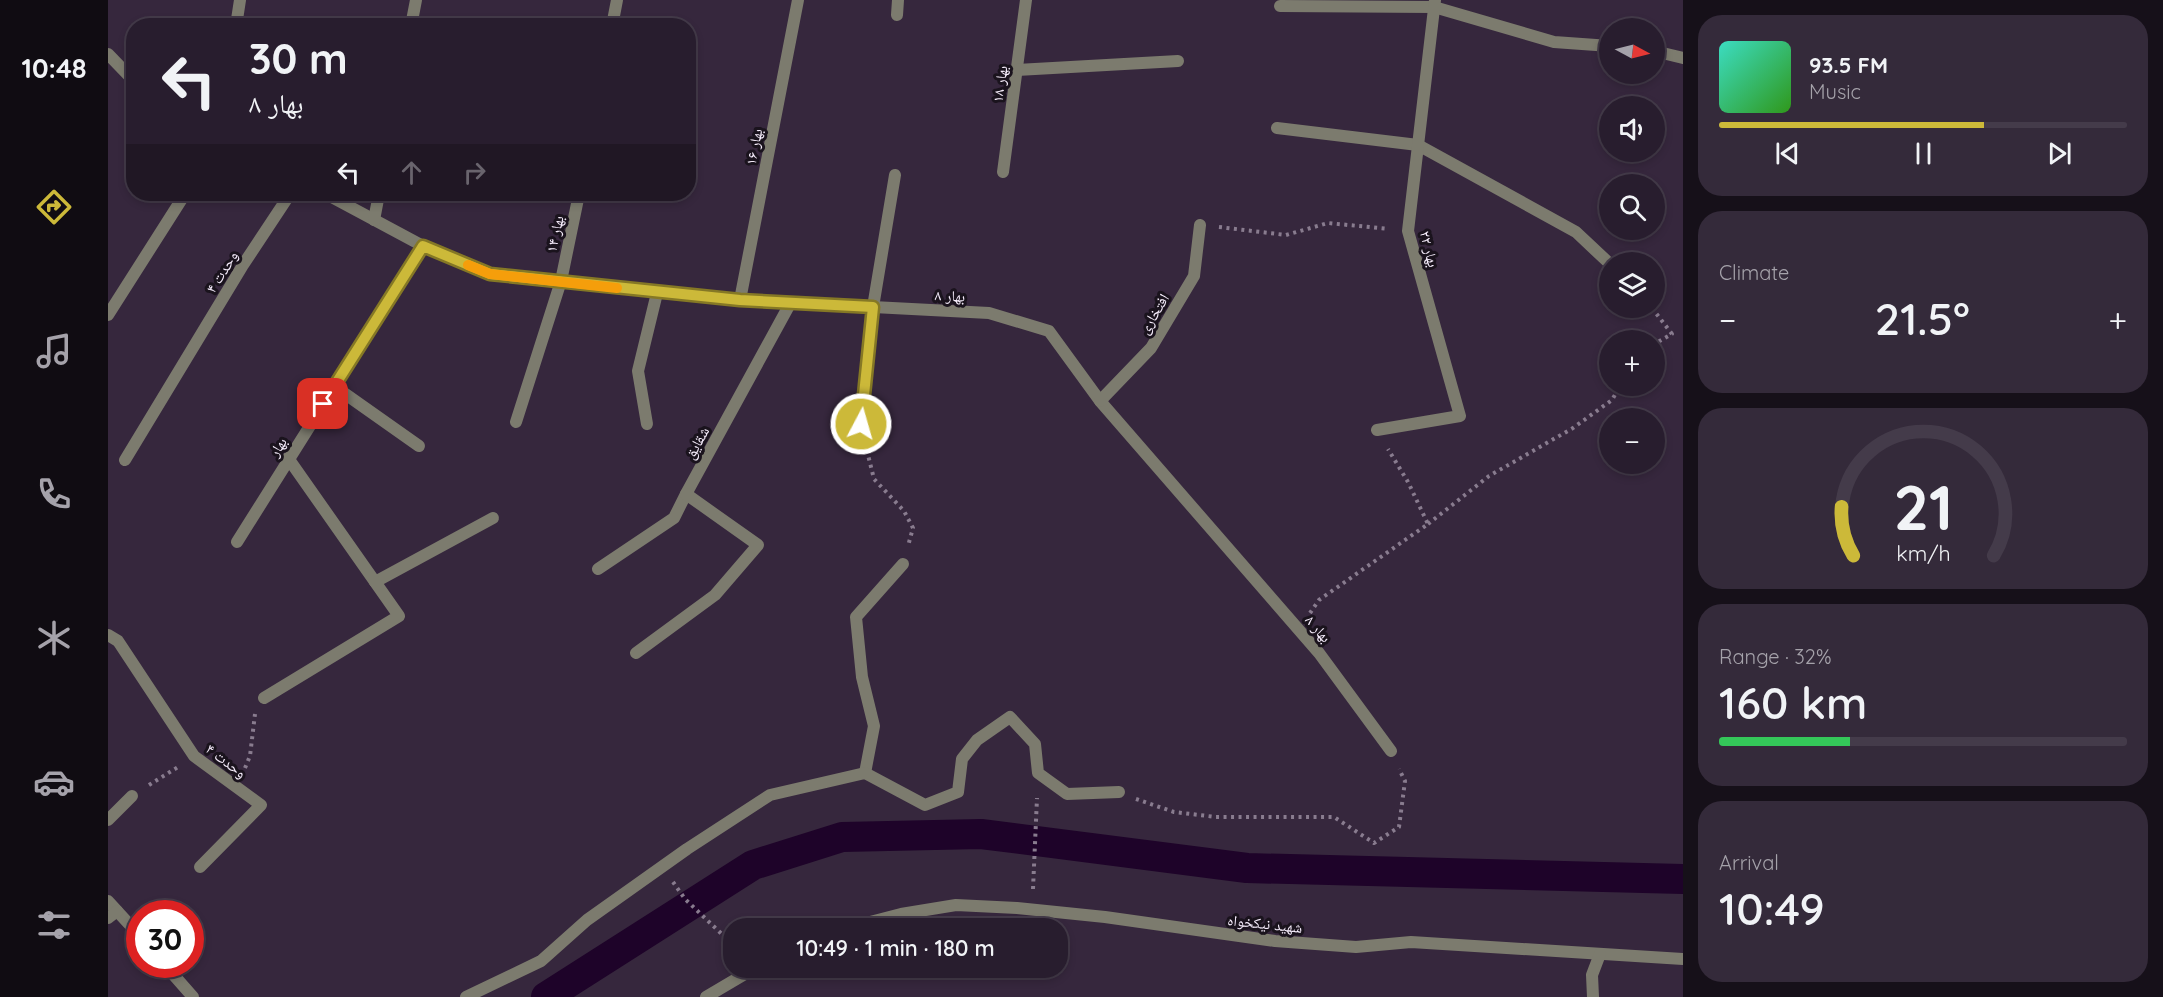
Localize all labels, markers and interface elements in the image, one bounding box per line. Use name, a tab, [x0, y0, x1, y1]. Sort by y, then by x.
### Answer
north arrow	[1599, 18, 1665, 84]
map controls	[1599, 18, 1665, 474]
text: 30 m	[249, 32, 348, 85]
icon: left	[150, 42, 228, 120]
text: 10:48	[21, 51, 87, 85]
text: 93.5 FM	[1809, 51, 1888, 79]
street label: بهار ۱۸	[988, 64, 1011, 104]
text: Music	[1809, 79, 1861, 104]
text: بهار ۸	[249, 86, 303, 120]
button: sound	[1599, 96, 1665, 162]
street label: بهار ۱۶	[741, 127, 766, 167]
icon: previous	[1771, 137, 1804, 170]
icon: pause	[1907, 137, 1940, 170]
icon: next	[2043, 137, 2076, 170]
icon: left	[332, 156, 365, 189]
icon: ahead	[395, 156, 428, 189]
icon: right	[458, 156, 491, 189]
button: search	[1599, 174, 1665, 240]
icon: directions	[33, 186, 75, 228]
street label: بهار ۱۴	[541, 214, 568, 254]
street label: بهار ۲۲	[1416, 229, 1443, 269]
street label: وحدت ۴	[201, 247, 242, 296]
button: layers	[1599, 252, 1665, 318]
text: Climate	[1719, 260, 1789, 285]
street label: بهار ۸	[934, 285, 966, 306]
street label: افتخاری	[1134, 290, 1174, 338]
text: 21.5°	[1875, 290, 1970, 346]
text: −	[1719, 299, 1736, 340]
text: +	[2108, 299, 2127, 340]
icon: music	[33, 330, 75, 372]
button: +	[1599, 330, 1665, 396]
pin	[297, 378, 348, 429]
icon: arrive	[306, 387, 339, 420]
position arrow	[829, 392, 893, 456]
button: −	[1599, 408, 1665, 474]
street label: شقایق	[680, 423, 714, 463]
street label: بهار	[264, 433, 291, 461]
text: 21	[1893, 468, 1953, 546]
icon: phone	[33, 473, 75, 515]
text: km/h	[1896, 540, 1950, 566]
street label: بهار ۸	[1301, 611, 1335, 646]
icon: climate	[33, 617, 75, 659]
text: Range · 32%	[1719, 644, 1831, 669]
text: 160 km	[1719, 674, 1867, 730]
street label: وحدت ۴	[202, 739, 250, 782]
icon: car	[33, 761, 75, 803]
text: Arrival	[1719, 850, 1779, 875]
text: 10:49	[1719, 880, 1825, 936]
speed limit sign: 30	[126, 900, 204, 978]
icon: filters	[33, 904, 75, 946]
street label: شهید نیکخواه	[1227, 910, 1304, 937]
text: 10:49 · 1 min · 180 m	[796, 934, 995, 962]

